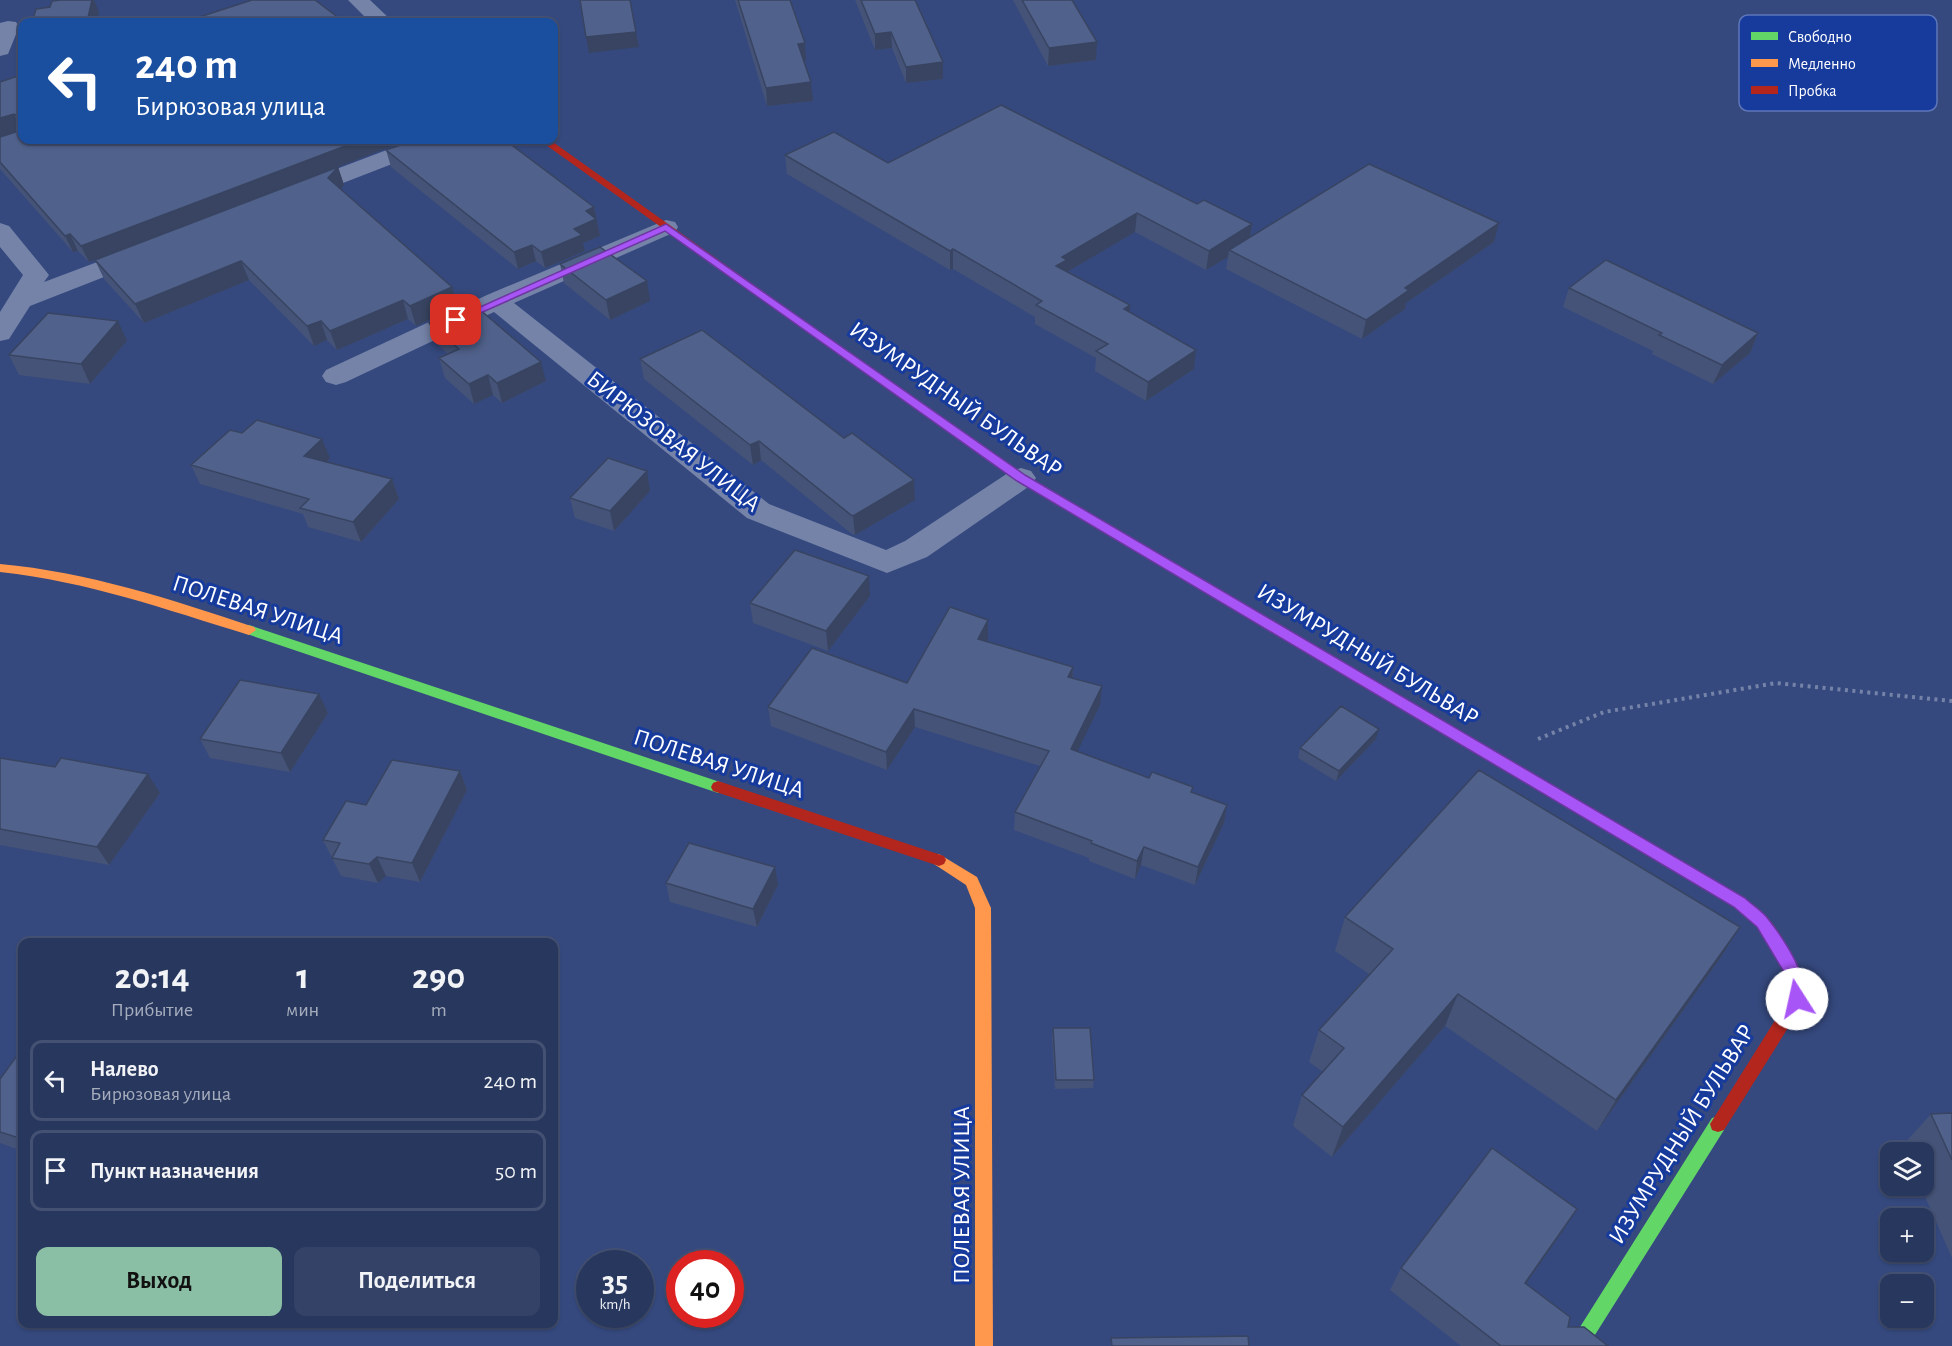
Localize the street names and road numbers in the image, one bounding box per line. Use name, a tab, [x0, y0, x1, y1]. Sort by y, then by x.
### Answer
street label: ИЗУМРУДНЫЙ БУЛЬВАР	[845, 317, 1066, 482]
street label: БИРЮЗОВАЯ УЛИЦА	[582, 367, 765, 517]
street label: ПОЛЕВАЯ УЛИЦА	[169, 571, 346, 649]
street label: ИЗУМРУДНЫЙ БУЛЬВАР	[1253, 579, 1482, 730]
street label: ПОЛЕВАЯ УЛИЦА	[630, 725, 807, 803]
street label: ИЗУМРУДНЫЙ БУЛЬВАР	[1605, 1021, 1759, 1248]
street label: ПОЛЕВАЯ УЛИЦА	[950, 1106, 974, 1284]

